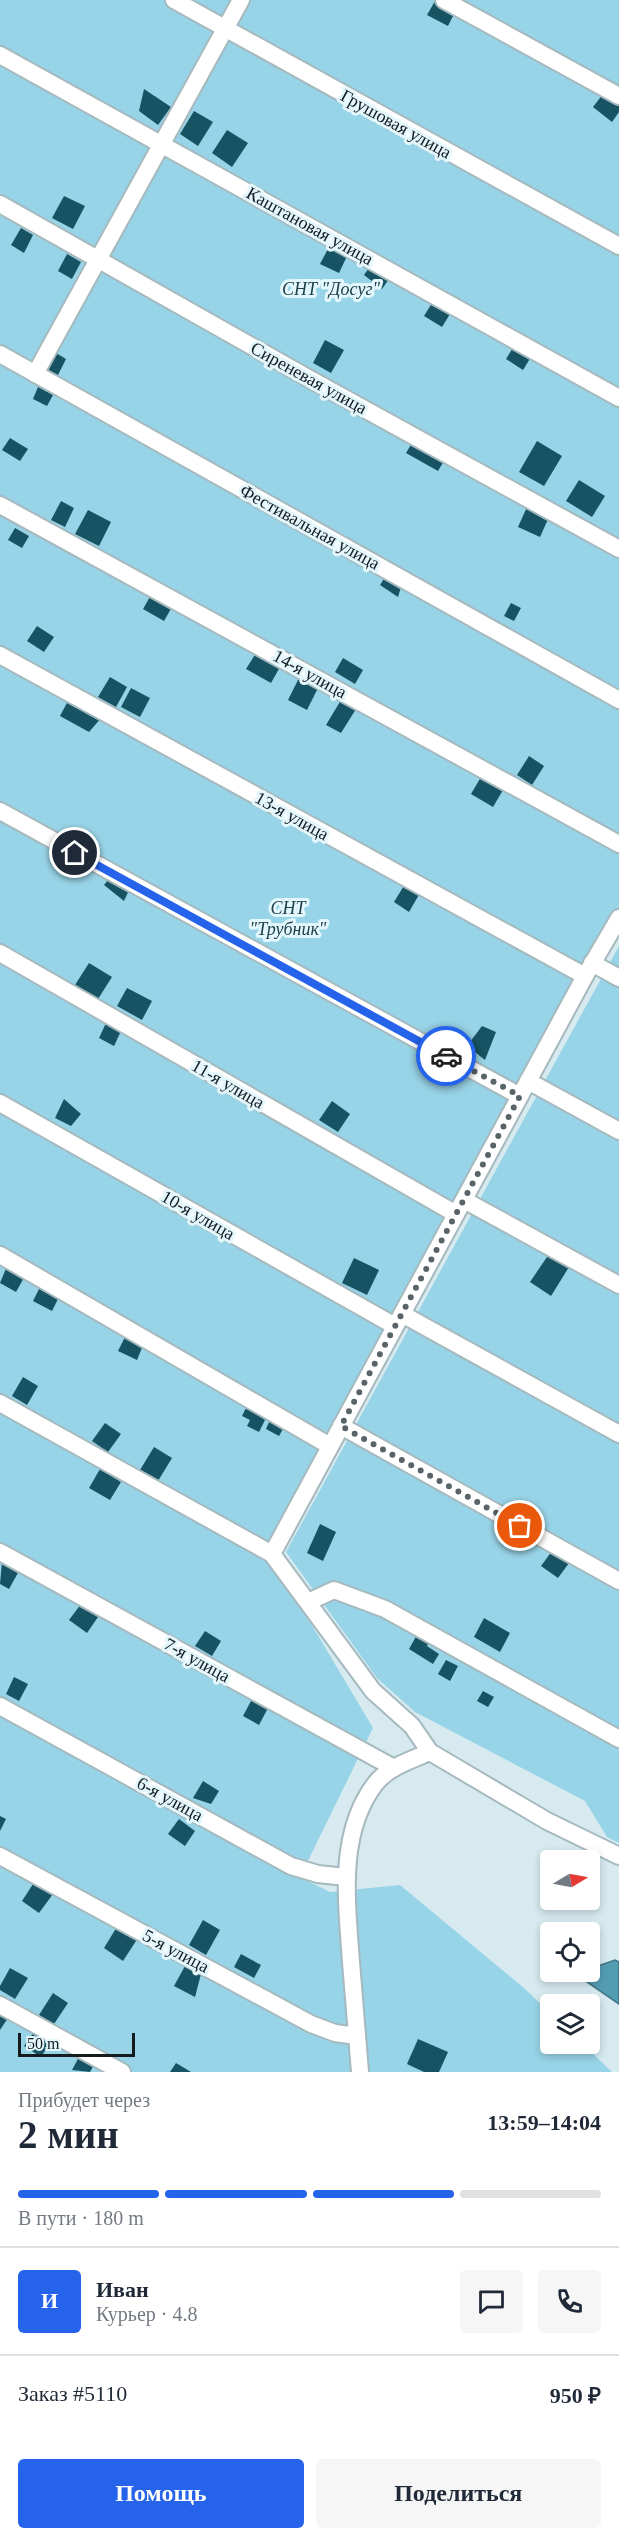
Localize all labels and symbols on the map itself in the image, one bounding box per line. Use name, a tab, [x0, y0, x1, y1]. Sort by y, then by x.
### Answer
street label: Грушовая улица	[337, 85, 455, 163]
street label: Каштановая улица	[243, 183, 377, 269]
park label: СНТ "Досуг"	[282, 279, 380, 299]
street label: Сиреневая улица	[247, 338, 371, 418]
street label: Фестивальная улица	[237, 480, 383, 574]
street label: 14-я улица	[270, 646, 350, 702]
street label: 13-я улица	[252, 788, 332, 844]
pin	[49, 827, 100, 878]
park label: СНТ "Трубник"	[250, 898, 327, 939]
courier	[416, 1026, 476, 1086]
street label: 11-я улица	[188, 1055, 268, 1113]
street label: 10-я улица	[158, 1186, 238, 1244]
pin	[494, 1500, 545, 1551]
street label: 7-я улица	[161, 1634, 233, 1686]
street label: 6-я улица	[134, 1773, 206, 1825]
north arrow	[540, 1850, 600, 1910]
street label: 5-я улица	[139, 1925, 213, 1977]
scale bar	[18, 2030, 135, 2058]

